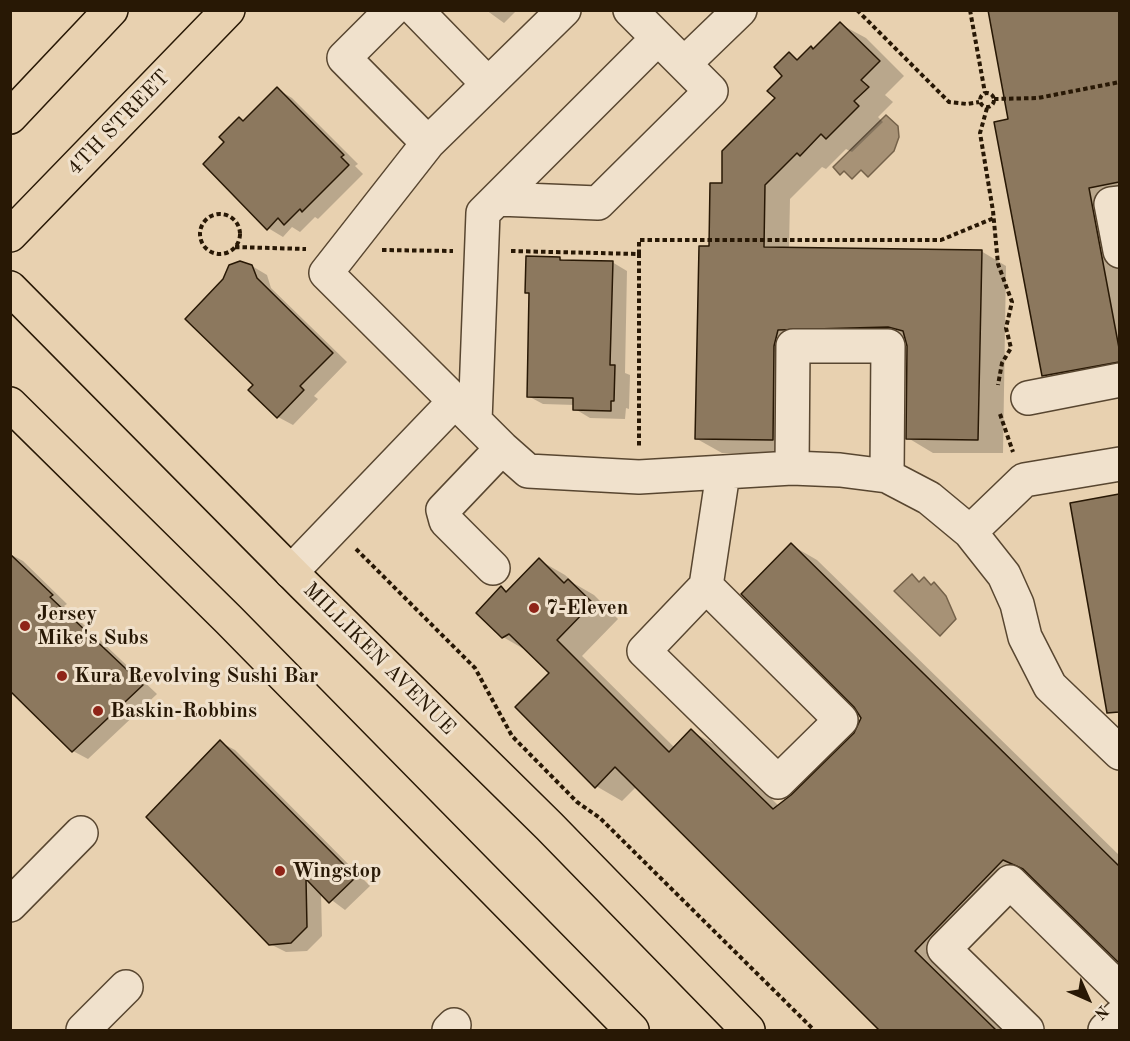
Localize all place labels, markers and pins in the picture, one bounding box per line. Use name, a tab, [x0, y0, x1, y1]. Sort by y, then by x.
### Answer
place label: 7-Eleven	[546, 595, 628, 621]
place label: Jersey Mike's Subs	[37, 601, 148, 651]
marker: 7-Eleven	[527, 601, 541, 615]
marker: Jersey Mike's Subs	[18, 619, 32, 633]
place label: Kura Revolving Sushi Bar	[74, 663, 318, 689]
marker: Kura Revolving Sushi Bar	[55, 669, 69, 683]
place label: Baskin-Robbins	[110, 698, 257, 724]
marker: Baskin-Robbins	[91, 704, 105, 718]
place label: Wingstop	[292, 858, 381, 884]
marker: Wingstop	[273, 864, 287, 878]

